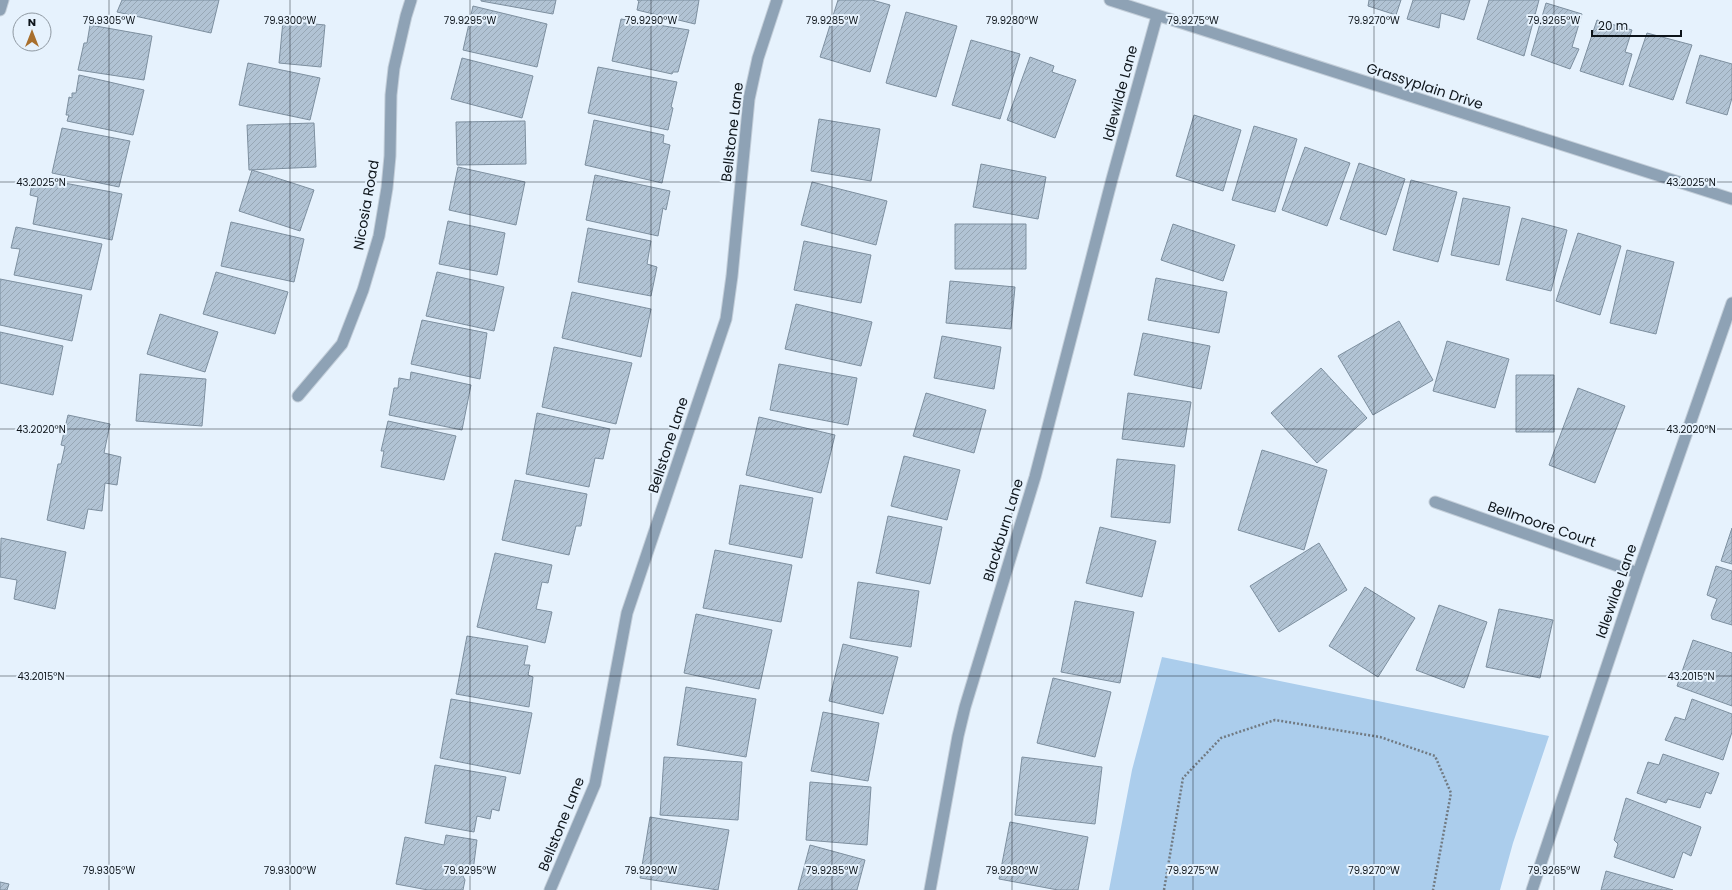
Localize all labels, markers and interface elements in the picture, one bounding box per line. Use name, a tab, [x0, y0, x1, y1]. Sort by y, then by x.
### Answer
north arrow	[12, 12, 52, 52]
scale bar	[1592, 12, 1681, 38]
text: 79.9305°W	[83, 13, 135, 28]
text: 79.9300°W	[264, 13, 316, 28]
text: 79.9295°W	[444, 13, 496, 28]
text: 79.9290°W	[625, 13, 677, 28]
text: 79.9285°W	[806, 13, 858, 28]
text: 79.9280°W	[986, 13, 1038, 28]
text: 79.9275°W	[1167, 13, 1219, 28]
text: 79.9270°W	[1348, 13, 1400, 28]
text: 79.9265°W	[1528, 13, 1580, 28]
text: N	[28, 14, 36, 30]
text: 20 m	[1598, 17, 1628, 34]
street label: Idlewilde Lane	[1098, 43, 1142, 143]
street label: Grassyplain Drive	[1364, 58, 1486, 114]
street label: Bellstone Lane	[716, 81, 748, 183]
street label: Nicosia Road	[348, 158, 384, 252]
text: 43.2025°N	[16, 175, 66, 190]
text: 43.2025°N	[1666, 175, 1716, 190]
street label: Bellstone Lane	[643, 394, 693, 496]
text: 43.2020°N	[16, 422, 66, 437]
text: 43.2020°N	[1666, 422, 1716, 437]
street label: Blackburn Lane	[978, 476, 1028, 584]
street label: Bellmoore Court	[1485, 496, 1599, 552]
street label: Idlewilde Lane	[1591, 541, 1642, 641]
text: 43.2015°N	[18, 669, 64, 684]
text: 43.2015°N	[1668, 669, 1714, 684]
street label: Bellstone Lane	[533, 774, 589, 874]
text: 79.9305°W	[83, 863, 135, 878]
text: 79.9300°W	[264, 863, 316, 878]
text: 79.9295°W	[444, 863, 496, 878]
text: 79.9290°W	[625, 863, 677, 878]
text: 79.9285°W	[806, 863, 858, 878]
text: 79.9280°W	[986, 863, 1038, 878]
text: 79.9275°W	[1167, 863, 1219, 878]
text: 79.9270°W	[1348, 863, 1400, 878]
text: 79.9265°W	[1528, 863, 1580, 878]

